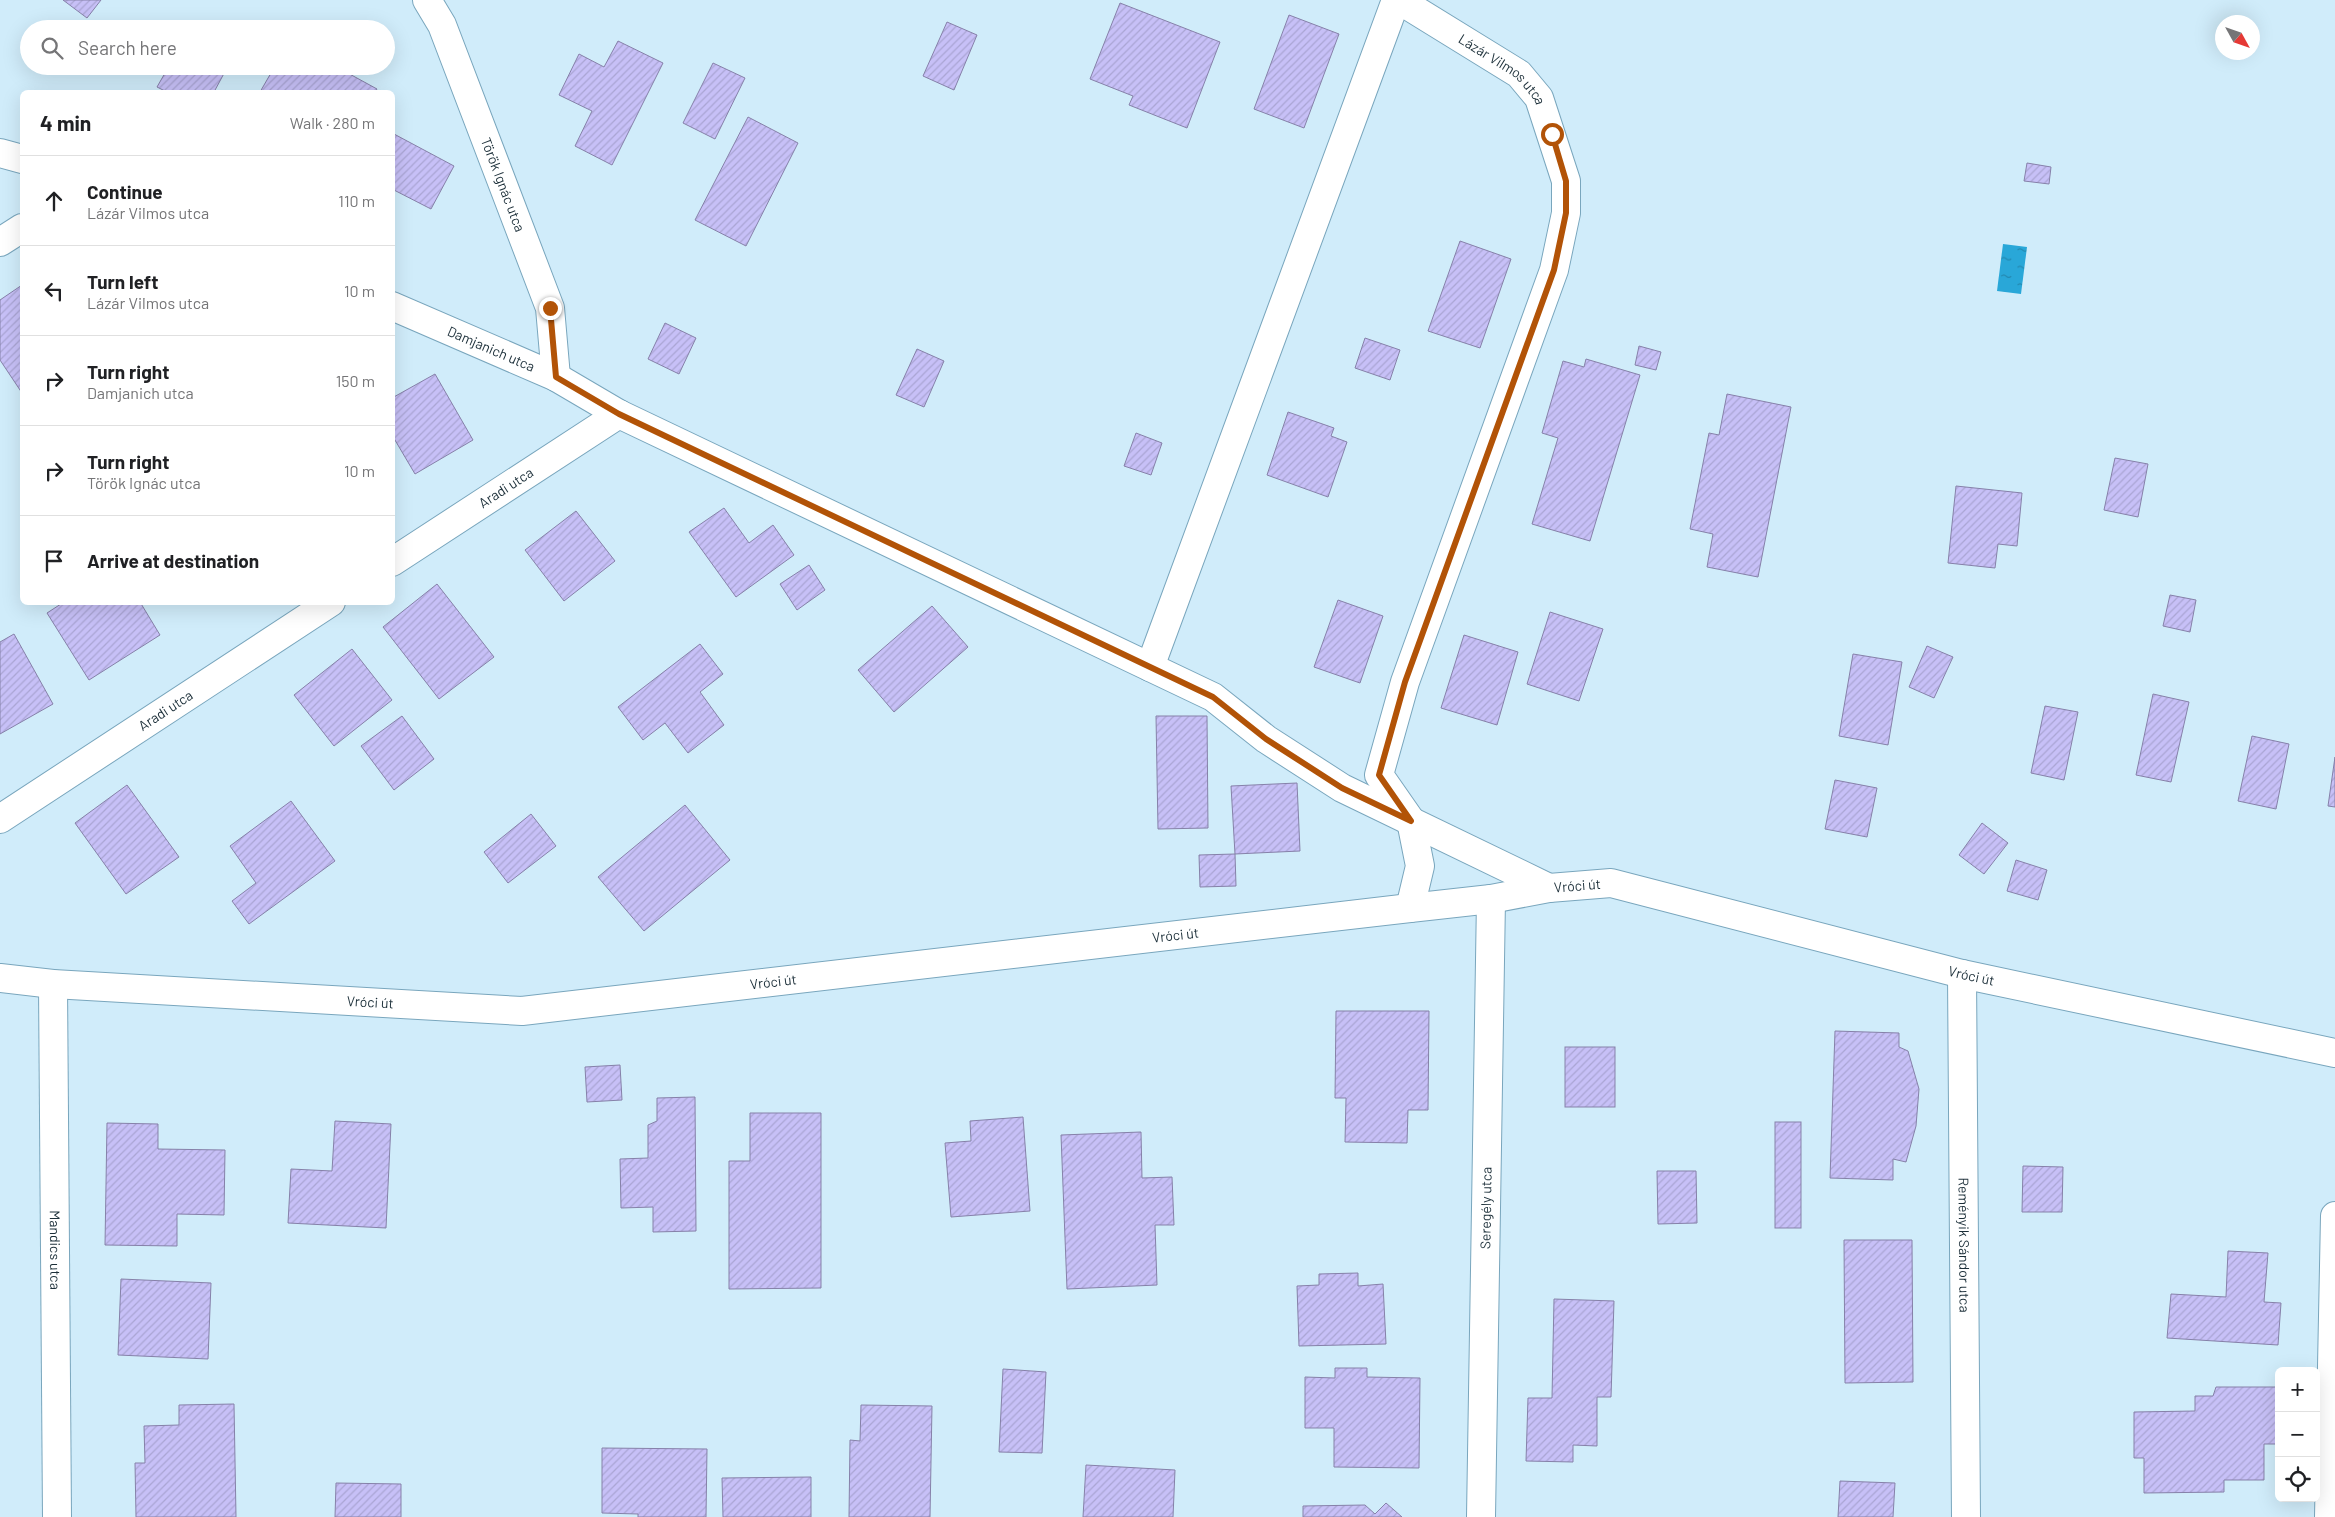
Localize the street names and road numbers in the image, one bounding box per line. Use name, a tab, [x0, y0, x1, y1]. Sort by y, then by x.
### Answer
street label: Lázár Vilmos utca	[1456, 30, 1549, 106]
street label: Török Ignác utca	[478, 135, 529, 234]
street label: Damjanich utca	[445, 322, 538, 375]
street label: Aradi utca	[475, 463, 536, 511]
street label: Aradi utca	[135, 686, 196, 734]
street label: Vróci út	[1553, 875, 1601, 896]
street label: Vróci út	[1151, 924, 1200, 946]
street label: Vróci út	[1947, 962, 1996, 989]
street label: Vróci út	[749, 970, 797, 993]
street label: Vróci út	[346, 992, 394, 1012]
street label: Seregély utca	[1476, 1167, 1495, 1249]
street label: Reményik Sándor utca	[1955, 1177, 1973, 1313]
street label: Mandics utca	[47, 1210, 64, 1290]

